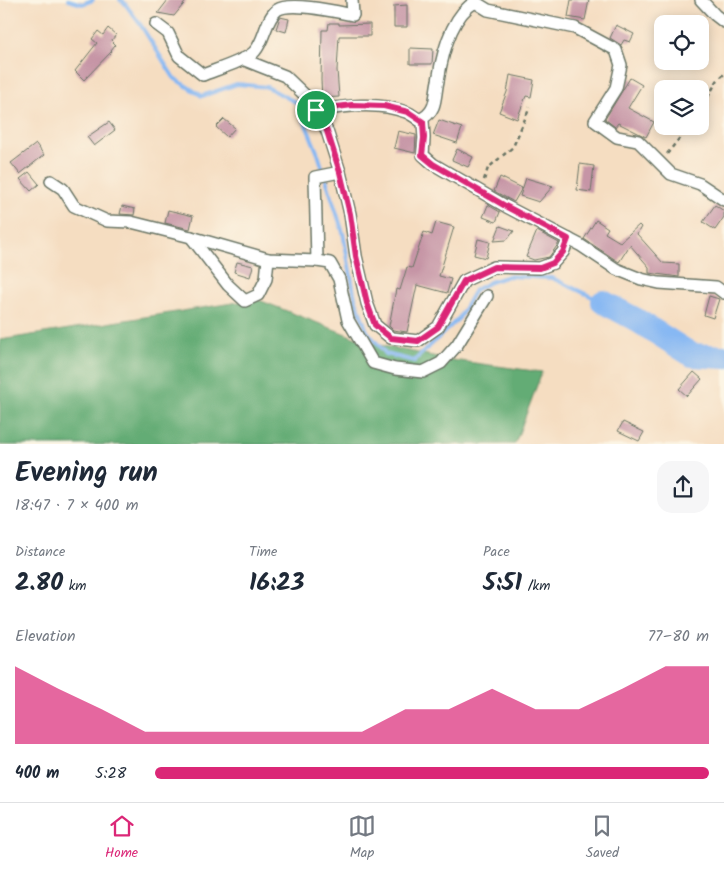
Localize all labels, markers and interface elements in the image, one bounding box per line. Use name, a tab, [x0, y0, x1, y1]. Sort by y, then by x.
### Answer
map controls	[654, 15, 709, 135]
button: locate	[654, 15, 709, 70]
button: layers	[654, 80, 709, 135]
pin	[295, 89, 337, 131]
icon: arrive	[302, 96, 330, 124]
text: Evening run	[15, 451, 158, 496]
button: share	[657, 461, 709, 513]
text: 18:47 · 7 × 400 m	[15, 493, 138, 518]
text: Distance	[15, 541, 65, 563]
text: Time	[249, 541, 277, 563]
text: Pace	[483, 541, 510, 563]
text: 2.80	[15, 563, 63, 603]
text: 16:23	[249, 563, 305, 603]
text: 5:51	[483, 563, 522, 603]
text: km	[63, 575, 86, 597]
text: /km	[522, 575, 550, 597]
text: Elevation	[15, 624, 76, 649]
text: 77–80 m	[648, 624, 709, 649]
text: 400 m	[15, 761, 59, 786]
text: 5:28	[95, 761, 126, 786]
tab: Home	[105, 812, 138, 864]
tab: Map	[348, 812, 376, 864]
tab: Saved	[586, 812, 619, 864]

